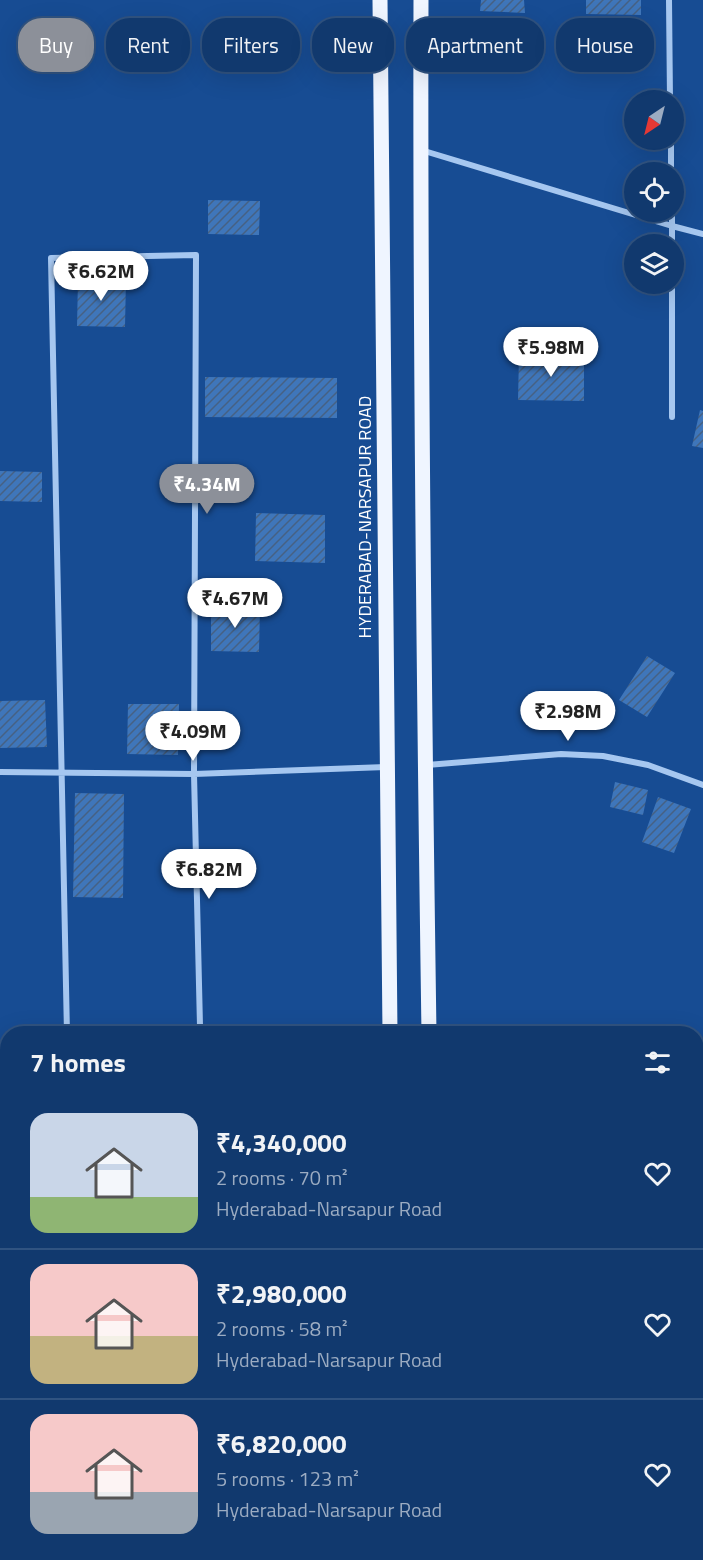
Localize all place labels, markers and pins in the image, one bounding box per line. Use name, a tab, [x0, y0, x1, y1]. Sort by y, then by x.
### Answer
pin: ₹6.62M	[52, 251, 150, 302]
pin: ₹5.98M	[502, 327, 600, 378]
pin: ₹4.34M	[158, 464, 256, 515]
pin: ₹4.67M	[186, 578, 284, 629]
pin: ₹2.98M	[519, 691, 617, 742]
pin: ₹4.09M	[144, 711, 242, 762]
pin: ₹6.82M	[160, 849, 258, 900]

